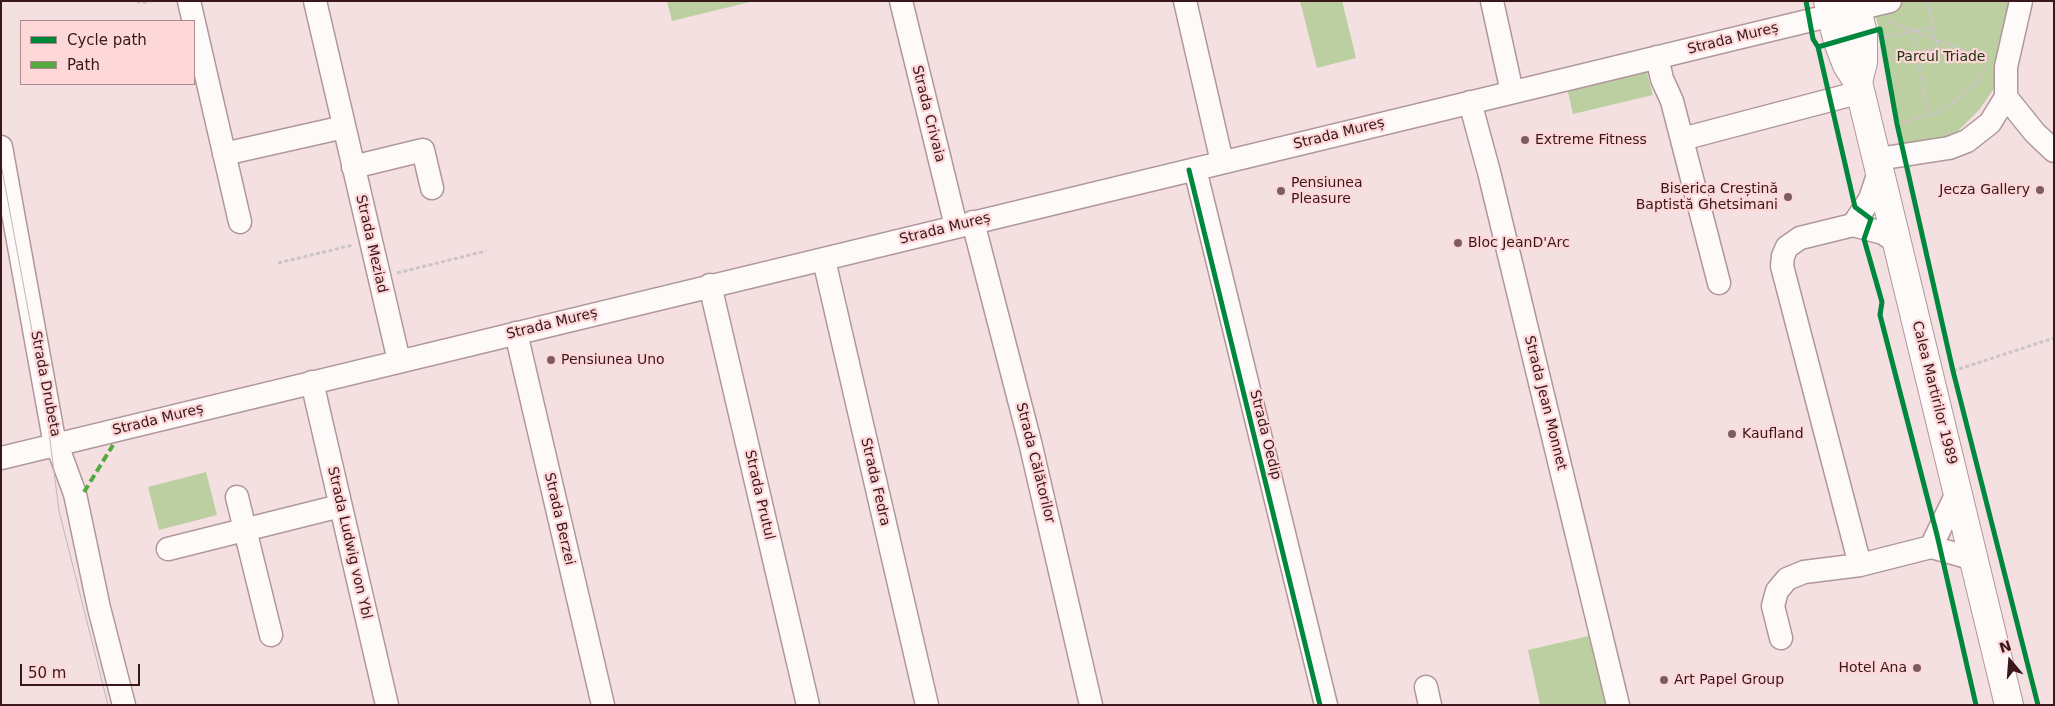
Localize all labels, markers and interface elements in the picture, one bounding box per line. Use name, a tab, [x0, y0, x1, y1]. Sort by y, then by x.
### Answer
legend	[20, 20, 195, 85]
street label: Strada Mureș	[1686, 20, 1780, 58]
text: Cycle path	[67, 31, 147, 49]
park label: Parcul Triade	[1897, 49, 1985, 65]
text: Path	[67, 56, 100, 74]
street label: Strada Crivaia	[908, 64, 948, 164]
street label: Strada Mureș	[1292, 115, 1386, 153]
place label: Extreme Fitness	[1535, 132, 1647, 148]
marker: Extreme Fitness	[1519, 134, 1531, 146]
place label: Pensiunea Pleasure	[1291, 175, 1363, 208]
place label: Biserica Creștină Baptistă Ghetsimani	[1636, 181, 1778, 213]
place label: Jecza Gallery	[1939, 182, 2030, 198]
marker: Jecza Gallery	[2034, 184, 2046, 196]
marker: Pensiunea Pleasure	[1275, 185, 1287, 197]
marker: Biserica Creștină Baptistă Ghetsimani	[1782, 191, 1794, 203]
street label: Strada Meziad	[352, 193, 390, 295]
street label: Strada Mureș	[898, 210, 992, 248]
place label: Bloc JeanD'Arc	[1468, 235, 1570, 251]
marker: Bloc JeanD'Arc	[1452, 237, 1464, 249]
street label: Strada Mureș	[505, 305, 599, 343]
street label: Calea Martirilor 1989	[1908, 319, 1960, 467]
street label: Strada Drubeta	[26, 330, 64, 438]
street label: Strada Jean Monnet	[1520, 334, 1570, 472]
place label: Pensiunea Uno	[561, 352, 665, 368]
marker: Pensiunea Uno	[545, 354, 557, 366]
street label: Strada Oedip	[1246, 388, 1284, 482]
street label: Strada Mureș	[111, 401, 205, 439]
street label: Strada Călătorilor	[1012, 401, 1058, 525]
place label: Kaufland	[1742, 426, 1804, 442]
marker: Kaufland	[1726, 428, 1738, 440]
street label: Strada Fedra	[857, 436, 893, 528]
street label: Strada Prutul	[741, 448, 777, 542]
street label: Strada Ludwig von Ybl	[323, 465, 375, 621]
street label: Strada Berzei	[540, 471, 578, 567]
north arrow	[1985, 636, 2035, 686]
text: N	[1997, 637, 2013, 656]
scale bar	[22, 654, 142, 686]
place label: Hotel Ana	[1838, 660, 1907, 676]
marker: Hotel Ana	[1911, 662, 1923, 674]
text: 50 m	[28, 664, 66, 682]
place label: Art Papel Group	[1674, 672, 1784, 688]
marker: Art Papel Group	[1658, 674, 1670, 686]

